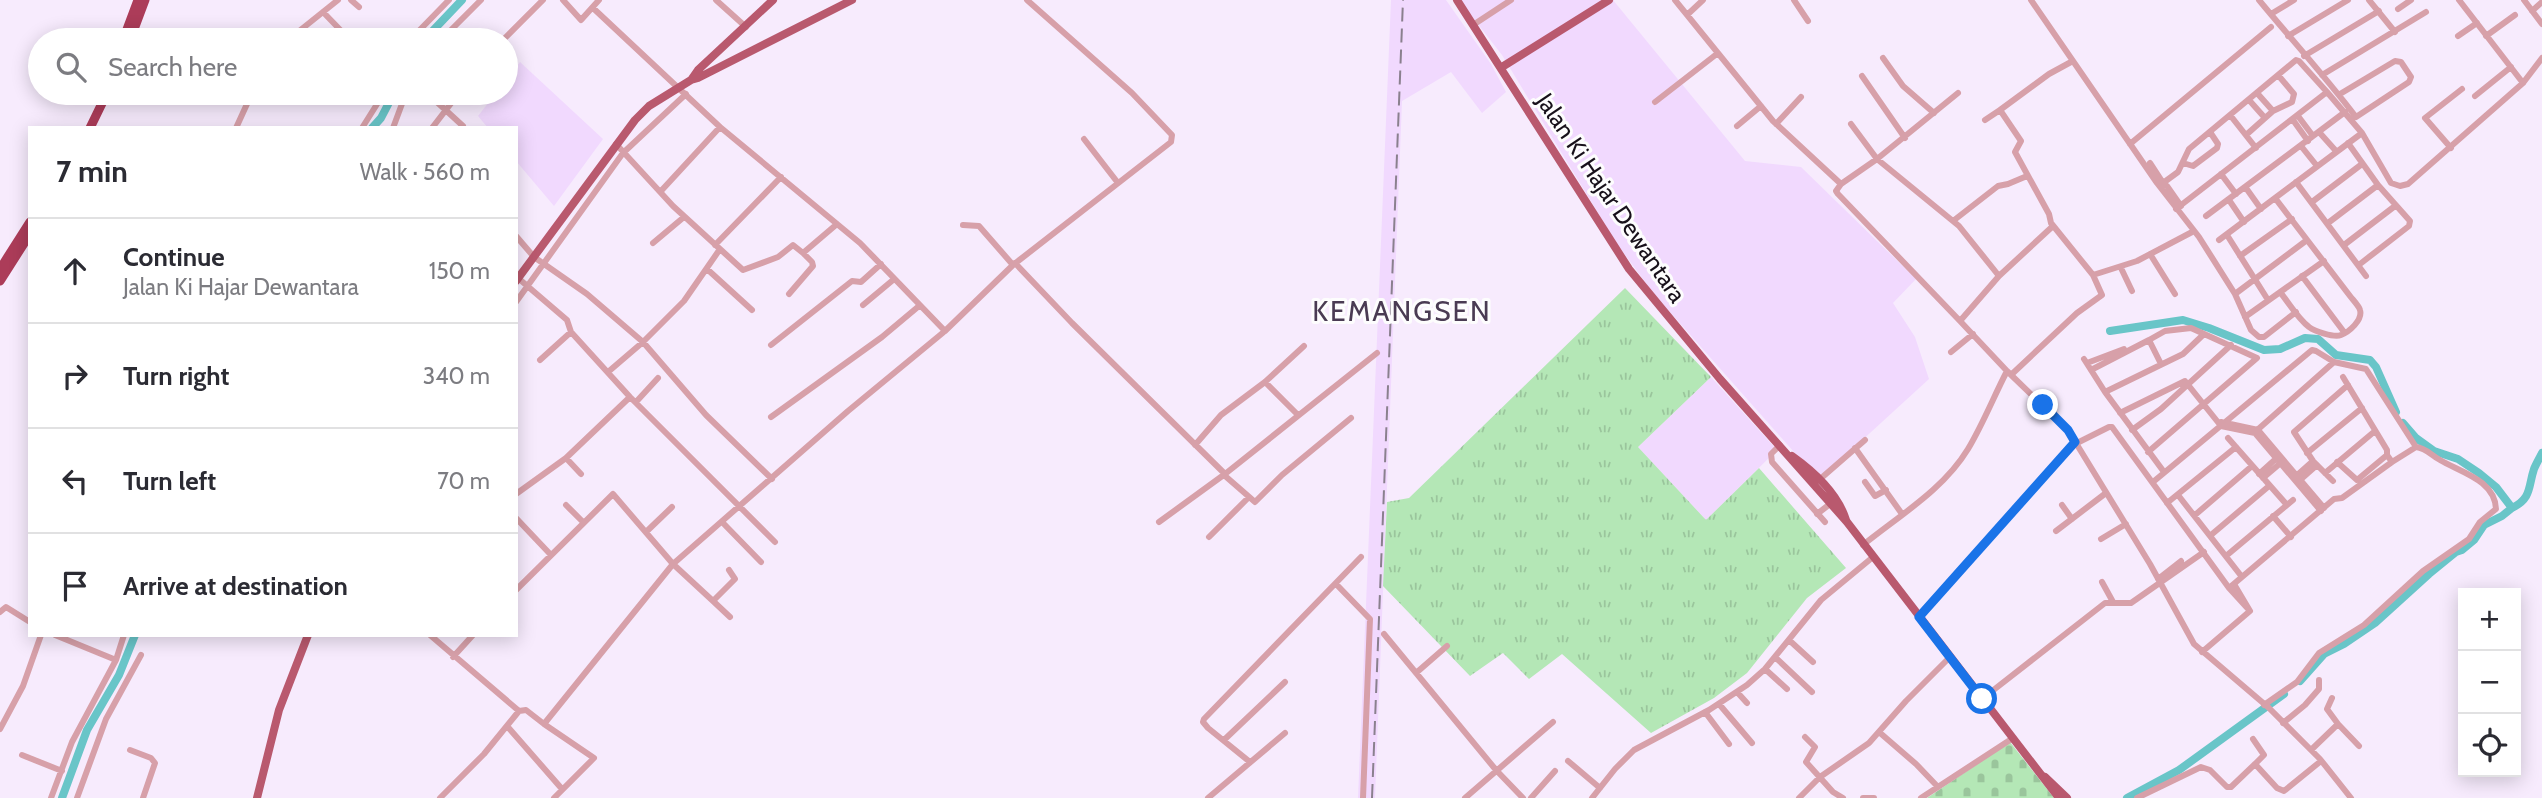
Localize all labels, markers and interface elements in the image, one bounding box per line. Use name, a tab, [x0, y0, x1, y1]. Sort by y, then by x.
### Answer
search box	[28, 28, 518, 105]
icon: search	[52, 48, 90, 86]
text: Search here	[108, 51, 237, 83]
street label: Jalan Ki Hajar Dewantara	[1530, 87, 1692, 308]
text: 7 min	[56, 153, 128, 190]
text: Walk · 560 m	[360, 158, 490, 186]
text: Continue	[123, 241, 225, 273]
icon: ahead	[56, 252, 94, 290]
text: 150 m	[429, 257, 490, 285]
text: Jalan Ki Hajar Dewantara	[123, 273, 359, 301]
district label: KEMANGSEN	[1312, 294, 1492, 328]
icon: right	[56, 357, 94, 395]
text: Turn right	[123, 360, 229, 392]
text: 340 m	[423, 362, 490, 390]
route end	[2027, 389, 2058, 420]
icon: left	[56, 462, 94, 500]
text: Turn left	[123, 465, 216, 497]
text: 70 m	[437, 467, 490, 495]
icon: arrive	[56, 567, 94, 605]
text: Arrive at destination	[123, 570, 348, 602]
map controls	[2458, 588, 2521, 777]
button: +	[2458, 588, 2521, 651]
button: −	[2458, 651, 2521, 714]
route start	[1966, 683, 1997, 714]
button: locate	[2458, 714, 2521, 777]

